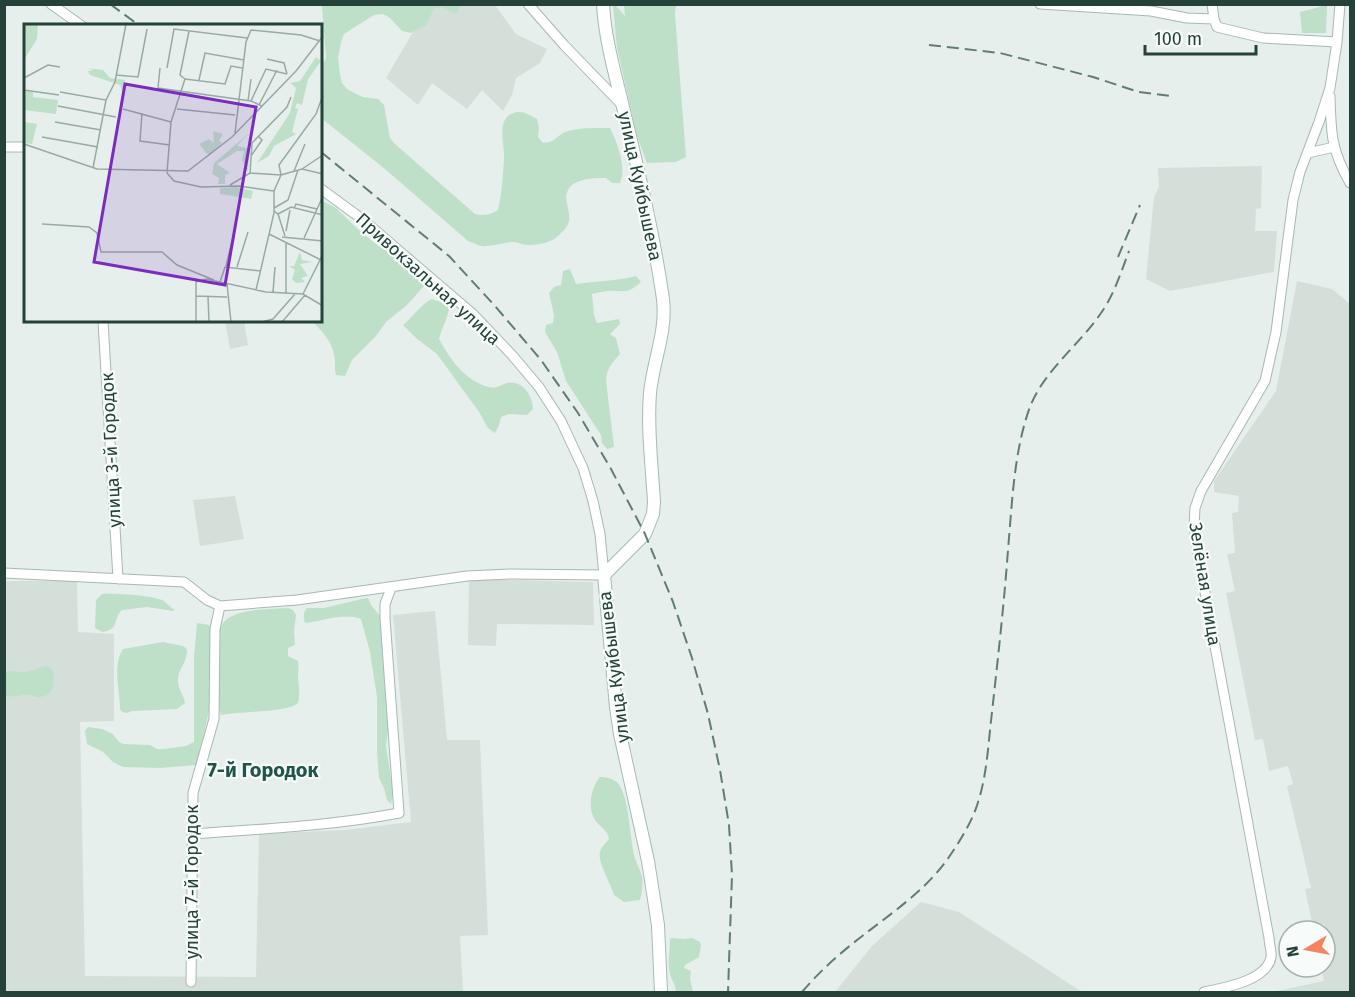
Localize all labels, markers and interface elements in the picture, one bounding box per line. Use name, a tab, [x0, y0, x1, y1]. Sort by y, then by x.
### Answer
scale bar	[1145, 18, 1256, 56]
inset map	[24, 24, 322, 322]
text: 100 m	[1154, 28, 1202, 50]
street label: улица Куйбышева	[613, 109, 667, 263]
street label: Привокзальная улица	[351, 208, 505, 350]
street label: улица 3-й Городок	[96, 371, 126, 528]
street label: Зелёная улица	[1184, 521, 1226, 647]
street label: улица Куйбышева	[594, 590, 634, 744]
district label: 7-й Городок	[207, 758, 320, 782]
street label: улица 7-й Городок	[181, 804, 203, 959]
north arrow	[1277, 919, 1337, 979]
text: N	[1282, 945, 1303, 958]

